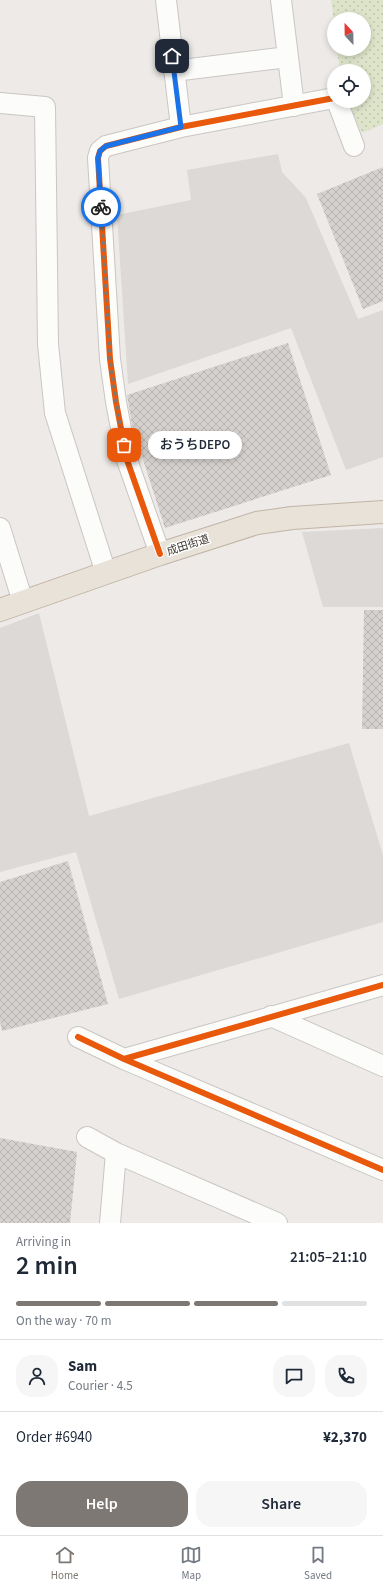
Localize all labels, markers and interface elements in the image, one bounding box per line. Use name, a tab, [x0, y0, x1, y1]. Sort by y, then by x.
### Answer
north arrow	[327, 12, 371, 56]
map controls	[327, 12, 371, 108]
pin	[155, 39, 189, 73]
icon: home	[161, 45, 183, 67]
button: locate	[327, 64, 371, 108]
courier	[81, 187, 121, 227]
icon: bike	[90, 196, 112, 218]
pin	[107, 428, 141, 462]
callout: おうちDEPO	[148, 431, 242, 459]
icon: bag	[113, 434, 135, 456]
text: おうちDEPO	[160, 436, 230, 454]
street label: 成田街道	[165, 531, 211, 559]
text: Arriving in	[16, 1233, 71, 1251]
text: 2 min	[16, 1247, 78, 1284]
text: 21:05–21:10	[290, 1247, 367, 1268]
text: On the way · 70 m	[16, 1312, 111, 1330]
button: person	[16, 1355, 58, 1397]
button: chat	[273, 1355, 315, 1397]
button: phone	[325, 1355, 367, 1397]
text: Sam	[68, 1356, 97, 1377]
text: Courier · 4.5	[68, 1377, 133, 1395]
text: Order #6940	[16, 1427, 92, 1448]
text: ¥2,370	[323, 1427, 367, 1448]
button: Help	[16, 1481, 188, 1527]
button: Share	[196, 1481, 367, 1527]
tab: Home	[51, 1544, 79, 1583]
tab: Map	[180, 1544, 202, 1583]
tab: Saved	[304, 1544, 332, 1583]

